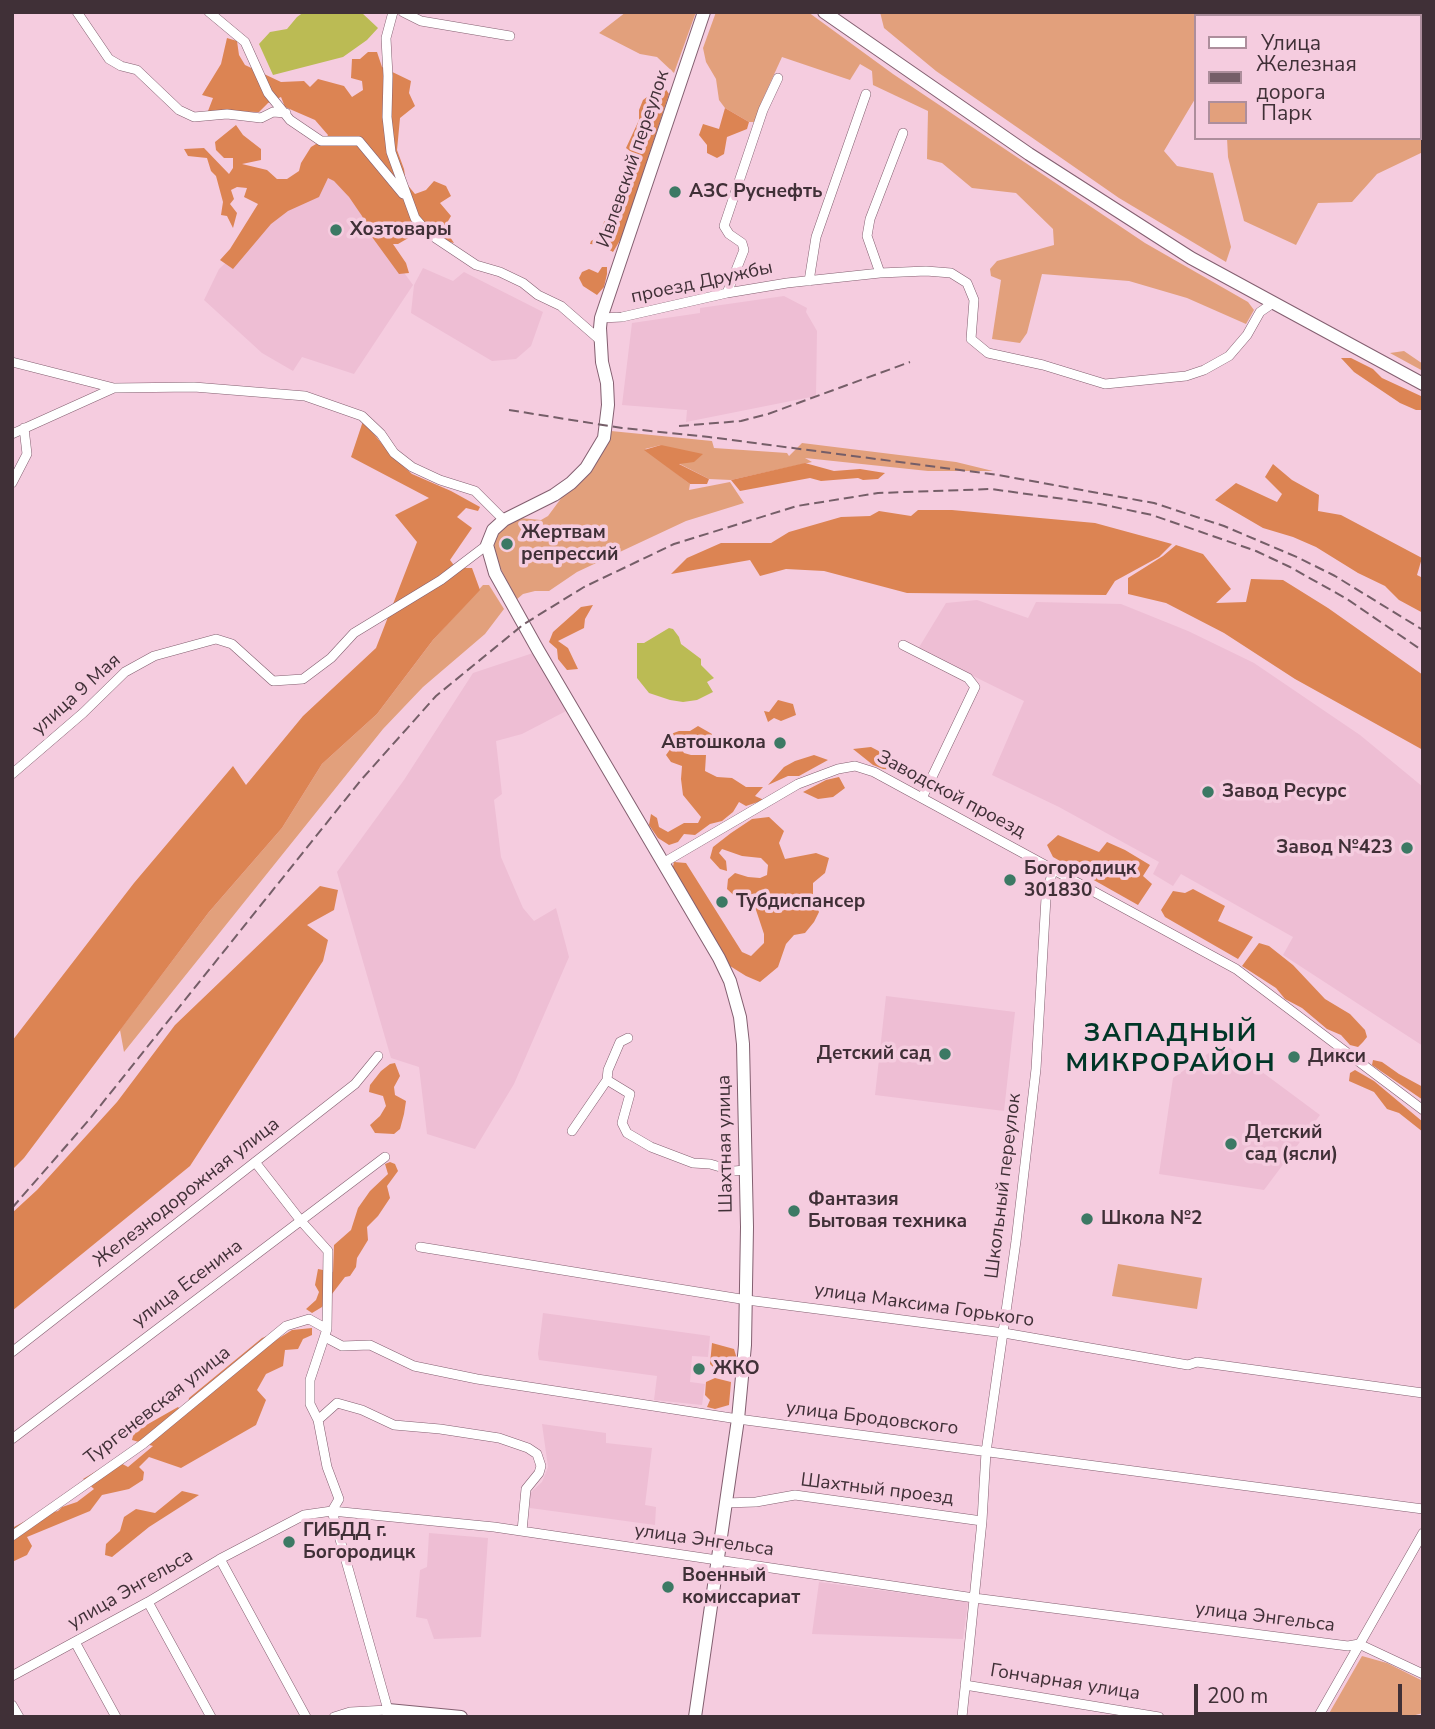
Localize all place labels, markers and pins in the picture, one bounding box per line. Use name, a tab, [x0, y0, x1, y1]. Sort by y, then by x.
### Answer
place label: АЗС Руснефть	[689, 181, 823, 203]
marker: АЗС Руснефть	[667, 184, 683, 200]
place label: Хозтовары	[350, 219, 452, 241]
marker: Хозтовары	[328, 222, 344, 238]
place label: Жертвам репрессий	[521, 522, 618, 566]
marker: Жертвам репрессий	[499, 536, 515, 552]
place label: Автошкола	[661, 732, 766, 754]
marker: Автошкола	[772, 735, 788, 751]
place label: Завод Ресурс	[1222, 781, 1347, 803]
marker: Завод Ресурс	[1200, 784, 1216, 800]
place label: Завод №423	[1276, 837, 1393, 859]
marker: Завод №423	[1399, 840, 1415, 856]
place label: Богородицк 301830	[1024, 858, 1136, 902]
marker: Богородицк 301830	[1002, 872, 1018, 888]
place label: Тубдиспансер	[736, 891, 865, 913]
marker: Тубдиспансер	[714, 894, 730, 910]
place label: Детский сад	[817, 1043, 931, 1065]
marker: Детский сад	[937, 1046, 953, 1062]
place label: Дикси	[1308, 1046, 1366, 1068]
marker: Дикси	[1286, 1049, 1302, 1065]
place label: Детский сад (ясли)	[1245, 1122, 1338, 1166]
marker: Детский сад (ясли)	[1223, 1136, 1239, 1152]
place label: Фантазия Бытовая техника	[808, 1189, 967, 1233]
marker: Фантазия Бытовая техника	[786, 1203, 802, 1219]
place label: Школа №2	[1101, 1208, 1202, 1230]
marker: Школа №2	[1079, 1211, 1095, 1227]
place label: ЖКО	[713, 1358, 760, 1380]
marker: ЖКО	[691, 1361, 707, 1377]
place label: ГИБДД г. Богородицк	[303, 1520, 415, 1564]
marker: ГИБДД г. Богородицк	[281, 1534, 297, 1550]
place label: Военный комиссариат	[682, 1565, 800, 1609]
marker: Военный комиссариат	[660, 1579, 676, 1595]

